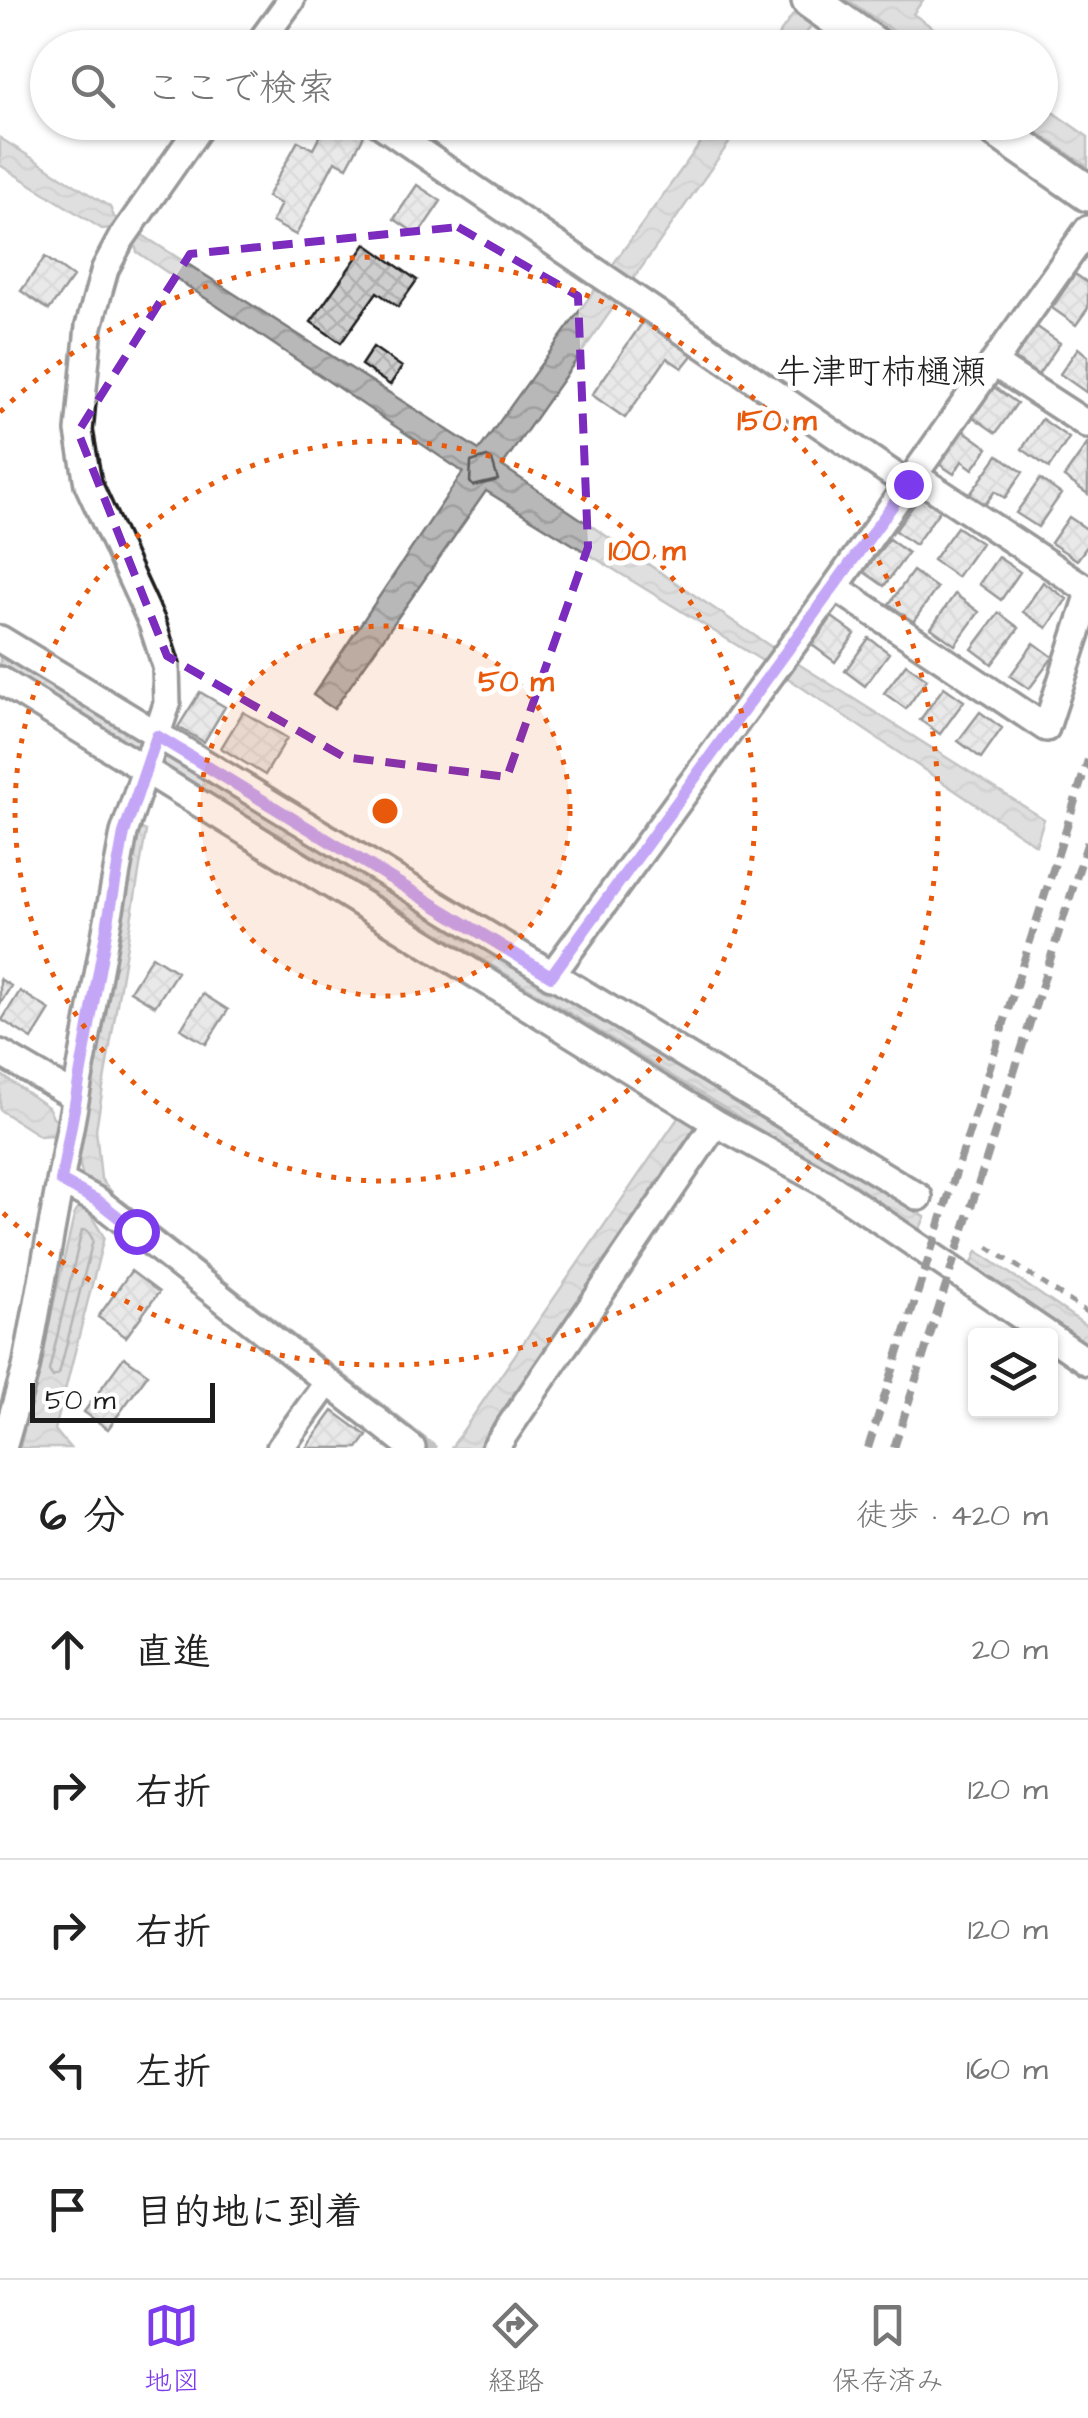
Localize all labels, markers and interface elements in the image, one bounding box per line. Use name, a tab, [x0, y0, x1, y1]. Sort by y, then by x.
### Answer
search box	[30, 30, 1058, 140]
icon: search	[65, 58, 120, 113]
text: ここで検索	[145, 63, 335, 115]
district label: 牛津町柿樋瀬	[776, 348, 986, 397]
text: 150 m	[737, 400, 817, 442]
route end	[886, 462, 932, 508]
text: 100 m	[608, 530, 686, 572]
text: 50 m	[478, 661, 554, 703]
centre of rings	[367, 793, 403, 829]
route start	[114, 1209, 160, 1255]
map controls	[968, 1328, 1058, 1418]
button: layers	[968, 1328, 1058, 1418]
scale bar	[30, 1378, 215, 1422]
text: 50 m	[45, 1381, 116, 1420]
text: 6 分	[40, 1488, 125, 1546]
text: 徒歩 · 420 m	[856, 1493, 1048, 1538]
icon: ahead	[40, 1622, 95, 1677]
text: 直進	[135, 1627, 211, 1679]
text: 20 m	[972, 1627, 1048, 1672]
icon: right	[40, 1762, 95, 1817]
text: 右折	[135, 1767, 211, 1819]
text: 120 m	[968, 1767, 1048, 1812]
icon: right	[40, 1902, 95, 1957]
text: 右折	[135, 1907, 211, 1959]
text: 120 m	[968, 1907, 1048, 1952]
icon: left	[40, 2042, 95, 2097]
text: 左折	[135, 2047, 211, 2099]
text: 160 m	[966, 2047, 1048, 2092]
icon: arrive	[40, 2182, 95, 2237]
text: 目的地に到着	[135, 2187, 363, 2239]
tab: 地図	[144, 2298, 200, 2401]
tab: 経路	[488, 2298, 544, 2401]
tab: 保存済み	[832, 2298, 944, 2401]

